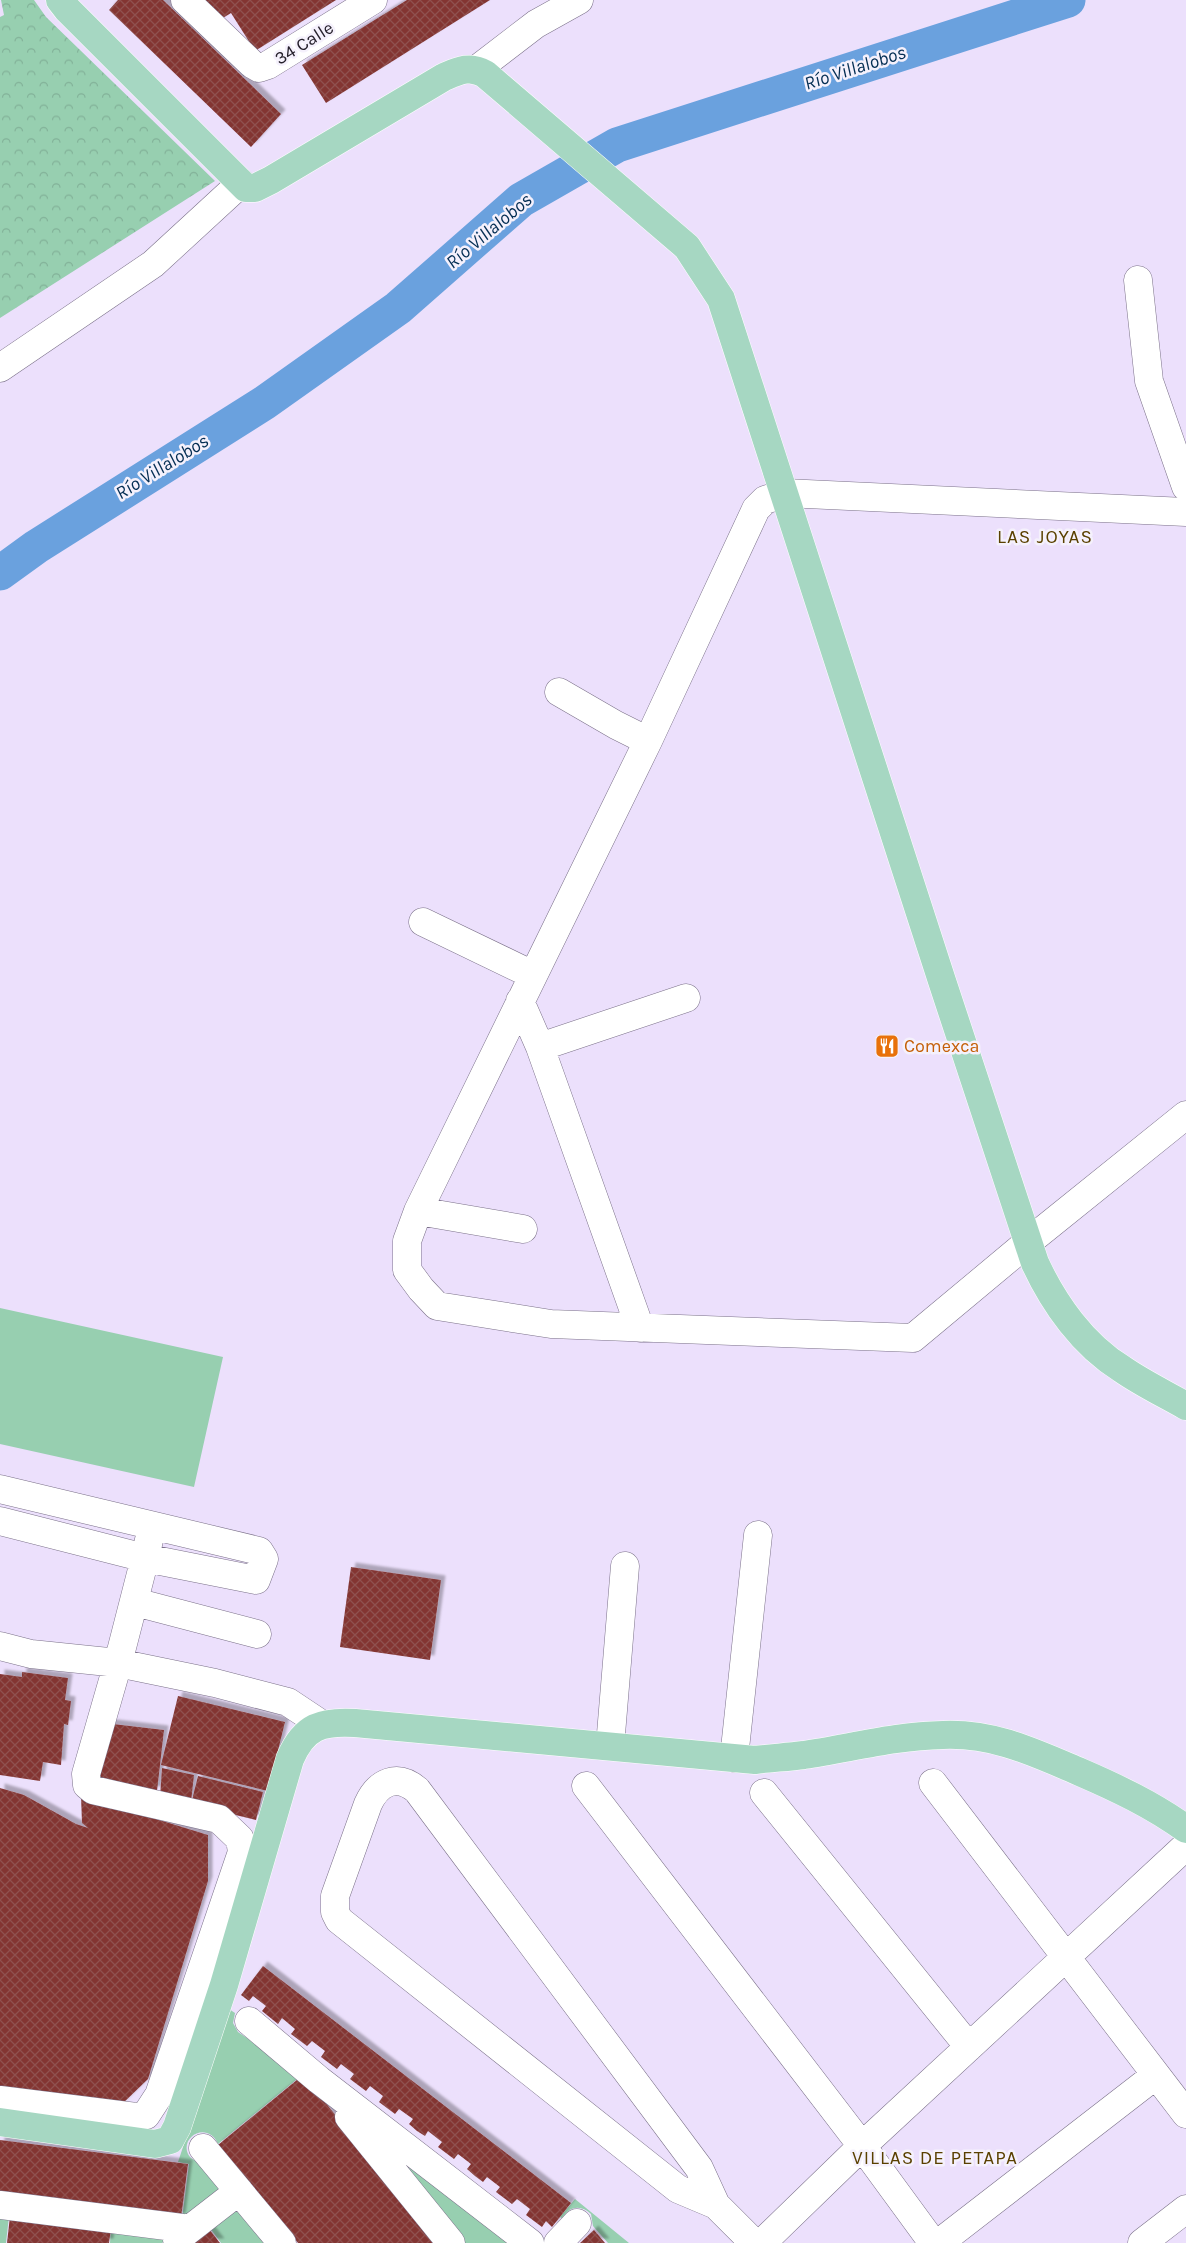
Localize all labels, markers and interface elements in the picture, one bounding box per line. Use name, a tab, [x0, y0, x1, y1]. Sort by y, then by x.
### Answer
street label: 34 Calle	[271, 16, 337, 70]
water label: Río Villalobos	[802, 41, 908, 95]
water label: Río Villalobos	[442, 189, 536, 273]
water label: Río Villalobos	[112, 430, 212, 504]
district label: LAS JOYAS	[997, 526, 1093, 548]
restaurant icon: Comexca	[874, 1033, 900, 1059]
place label: Comexca	[904, 1035, 979, 1057]
district label: VILLAS DE PETAPA	[852, 2147, 1018, 2169]

